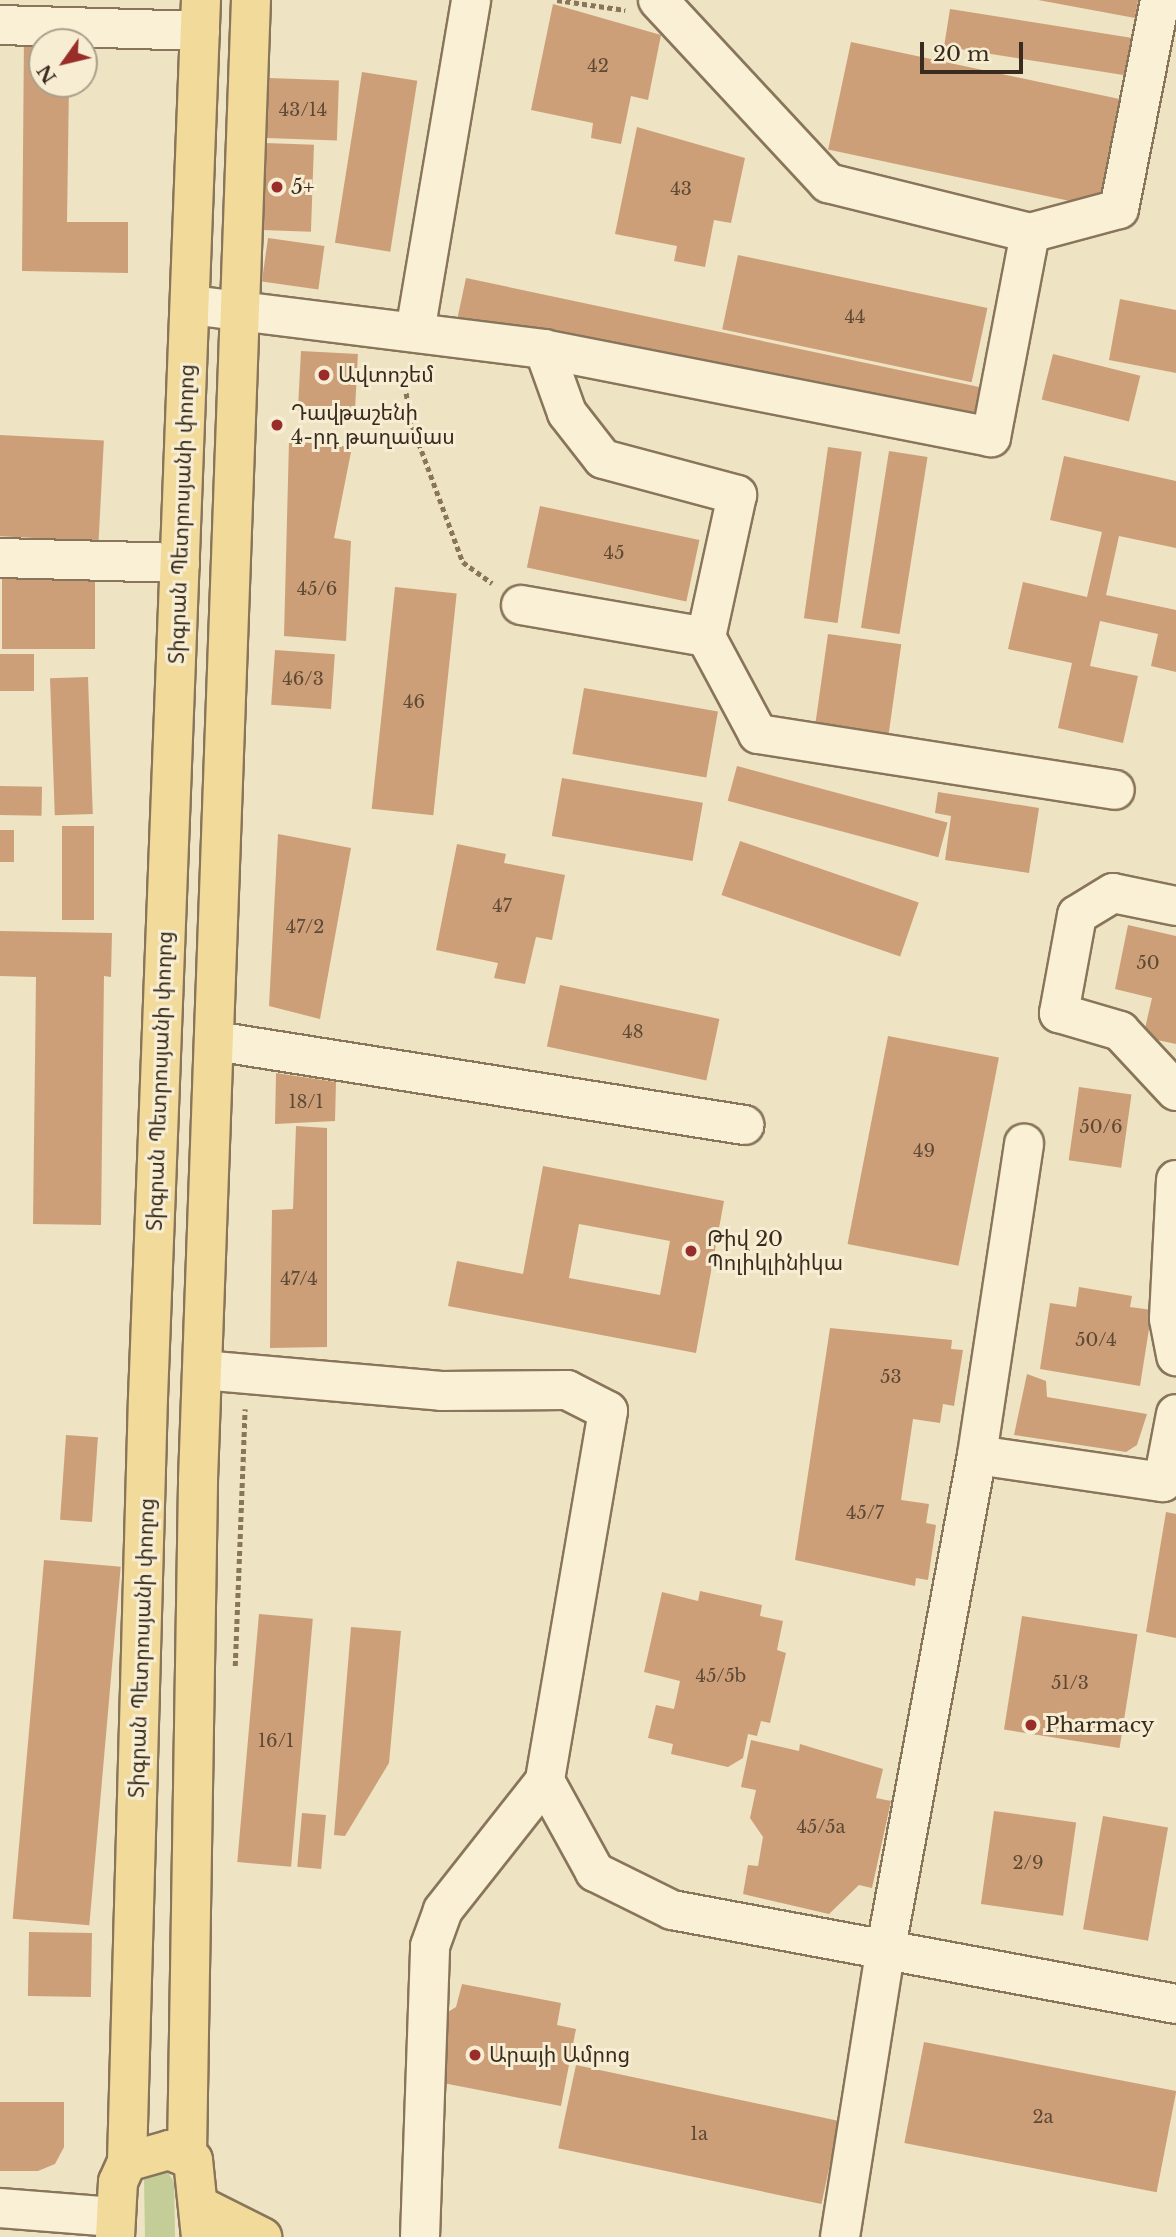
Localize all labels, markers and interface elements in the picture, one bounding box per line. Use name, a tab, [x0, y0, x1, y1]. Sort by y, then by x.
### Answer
north arrow	[28, 28, 98, 98]
scale bar	[924, 28, 1027, 72]
text: 20 m	[933, 41, 990, 67]
house number: 42	[587, 55, 609, 77]
text: N	[32, 60, 61, 88]
house number: 43/14	[279, 99, 327, 121]
place label: 5+	[291, 174, 314, 200]
house number: 43	[670, 178, 692, 200]
marker: 5+	[269, 179, 285, 195]
house number: 44	[844, 306, 866, 328]
place label: Ավտոշեմ	[338, 362, 434, 388]
street label: Տիգրան Պետրոսյանի փողոց	[164, 364, 200, 664]
marker: Ավտոշեմ	[316, 367, 332, 383]
place label: Դավթաշենի 4-րդ թաղամաս	[291, 400, 455, 450]
marker: Դավթաշենի 4-րդ թաղամաս	[269, 417, 285, 433]
house number: 45	[604, 542, 624, 564]
house number: 45/6	[297, 578, 337, 600]
house number: 46/3	[282, 668, 324, 690]
house number: 46	[403, 691, 425, 713]
house number: 47	[492, 895, 512, 917]
house number: 47/2	[286, 916, 324, 938]
street label: Տիգրան Պետրոսյանի փողոց	[142, 931, 178, 1231]
house number: 50	[1136, 952, 1160, 974]
house number: 48	[622, 1021, 644, 1043]
house number: 18/1	[288, 1091, 324, 1113]
house number: 50/6	[1080, 1116, 1122, 1138]
house number: 49	[913, 1140, 935, 1162]
place label: Թիվ 20 Պոլիկլինիկա	[707, 1226, 843, 1276]
marker: Թիվ 20 Պոլիկլինիկա	[681, 1241, 701, 1261]
house number: 47/4	[280, 1268, 318, 1290]
house number: 50/4	[1075, 1329, 1117, 1351]
house number: 53	[880, 1366, 902, 1388]
street label: Տիգրան Պետրոսյանի փողոց	[124, 1498, 160, 1798]
house number: 45/7	[846, 1502, 884, 1524]
house number: 45/5b	[696, 1665, 746, 1687]
house number: 51/3	[1051, 1672, 1089, 1694]
place label: Pharmacy	[1045, 1712, 1154, 1738]
marker: Pharmacy	[1023, 1717, 1039, 1733]
house number: 16/1	[258, 1730, 294, 1752]
house number: 45/5a	[797, 1816, 845, 1838]
house number: 2/9	[1013, 1852, 1043, 1874]
place label: Արայի Ամրոց	[489, 2042, 630, 2068]
marker: Արայի Ամրոց	[467, 2047, 483, 2063]
house number: 2a	[1032, 2106, 1054, 2128]
house number: 1a	[690, 2123, 708, 2145]

